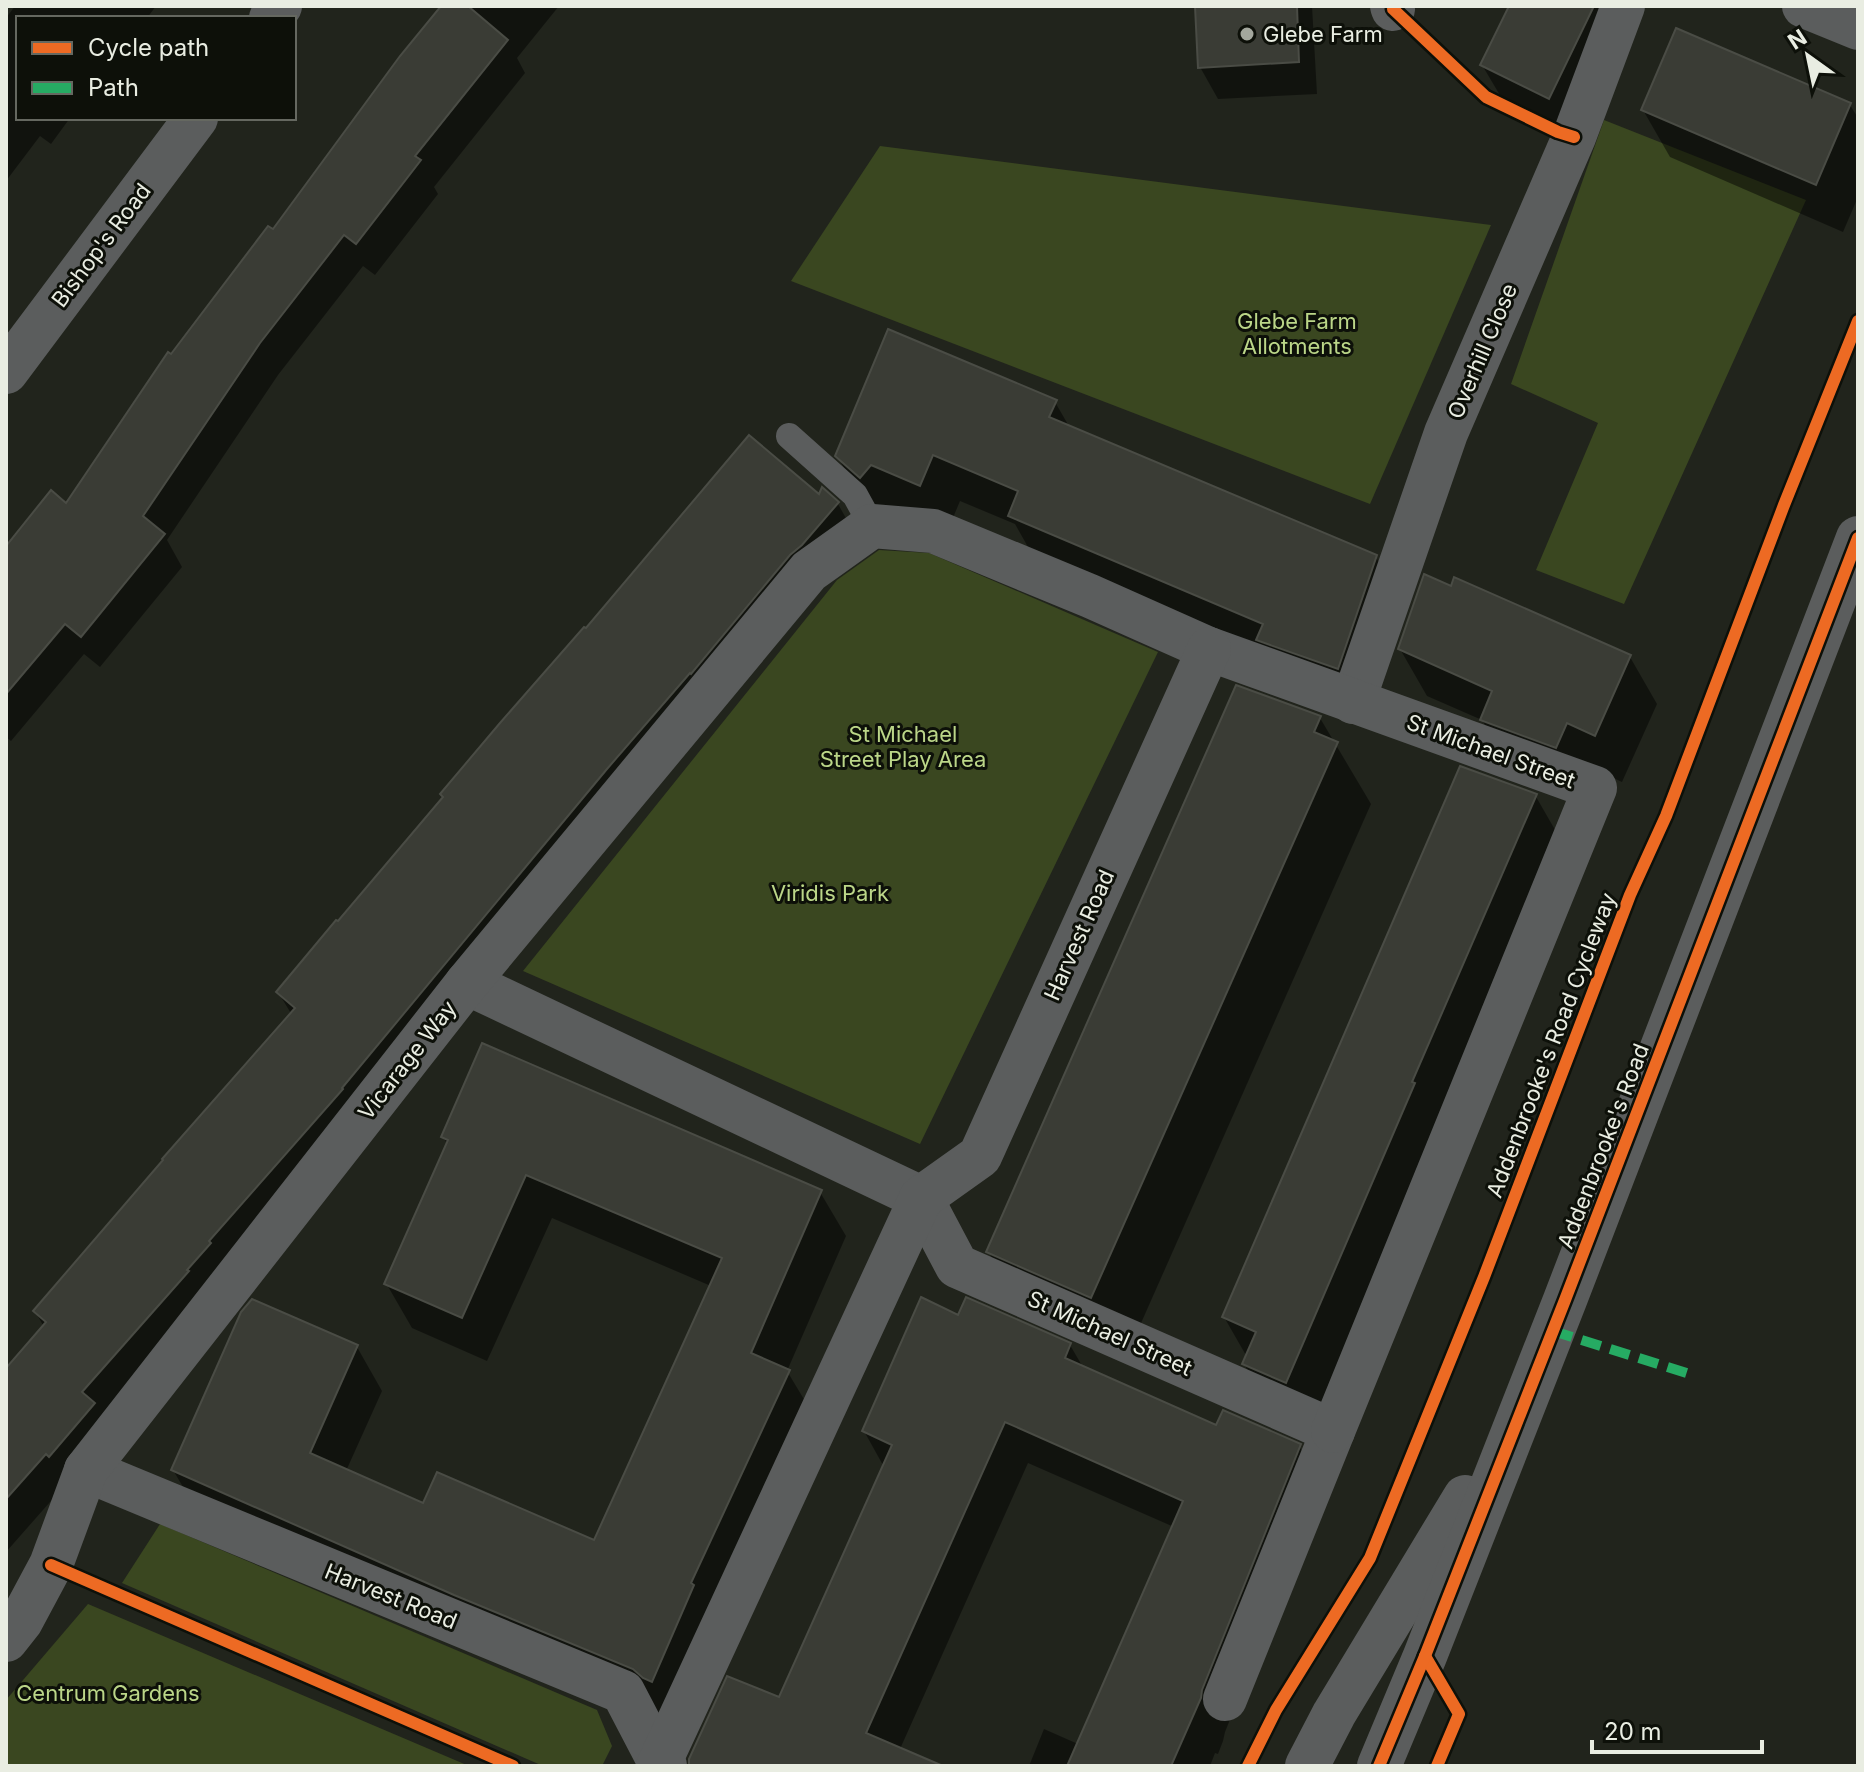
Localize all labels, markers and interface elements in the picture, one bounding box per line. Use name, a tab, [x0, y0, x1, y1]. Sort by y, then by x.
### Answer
legend	[16, 16, 296, 120]
north arrow	[1768, 16, 1848, 96]
place label: Glebe Farm	[1263, 21, 1383, 47]
text: N	[1783, 24, 1811, 55]
marker: Glebe Farm	[1238, 25, 1256, 43]
text: Cycle path	[88, 33, 209, 62]
text: Path	[88, 73, 139, 102]
street label: Bishop's Road	[46, 178, 156, 312]
street label: Overhill Close	[1442, 279, 1522, 423]
park label: Glebe Farm Allotments	[1237, 308, 1357, 359]
street label: St Michael Street	[1403, 709, 1579, 793]
park label: St Michael Street Play Area	[820, 721, 986, 772]
street label: Harvest Road	[1039, 866, 1119, 1004]
park label: Viridis Park	[771, 880, 889, 906]
street label: Addenbrooke's Road Cycleway	[1481, 889, 1621, 1201]
street label: Vicarage Way	[353, 995, 461, 1125]
street label: Addenbrooke's Road	[1552, 1040, 1654, 1252]
street label: St Michael Street	[1024, 1285, 1196, 1381]
street label: Harvest Road	[321, 1558, 461, 1634]
park label: Centrum Gardens	[16, 1680, 200, 1706]
scale bar	[1592, 1704, 1762, 1754]
text: 20 m	[1604, 1717, 1662, 1746]

